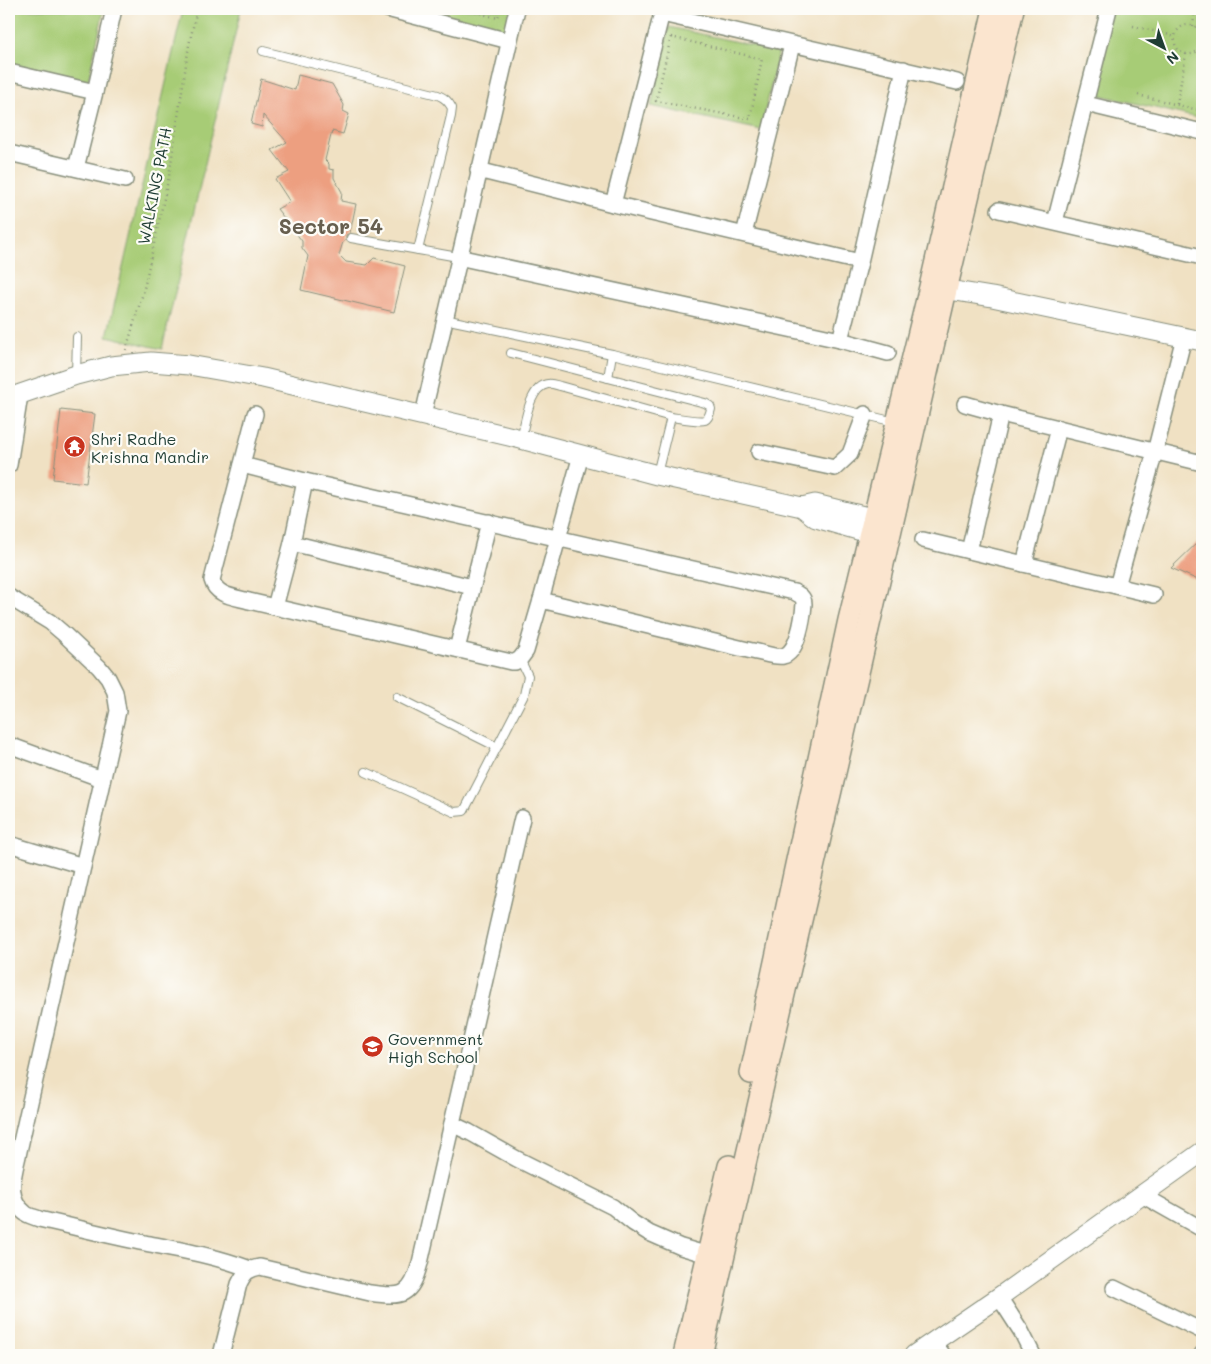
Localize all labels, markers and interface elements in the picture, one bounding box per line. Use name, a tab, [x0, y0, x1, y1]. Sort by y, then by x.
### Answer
north arrow	[1138, 22, 1188, 72]
text: N	[1163, 48, 1183, 69]
street label: WALKING PATH	[132, 126, 176, 246]
district label: Sector 54	[279, 212, 383, 239]
place label: Shri Radhe Krishna Mandir	[91, 428, 209, 467]
temple icon: Shri Radhe Krishna Mandir	[63, 435, 87, 459]
place label: Government High School	[388, 1028, 483, 1067]
school or university icon: Government High School	[360, 1035, 384, 1059]

